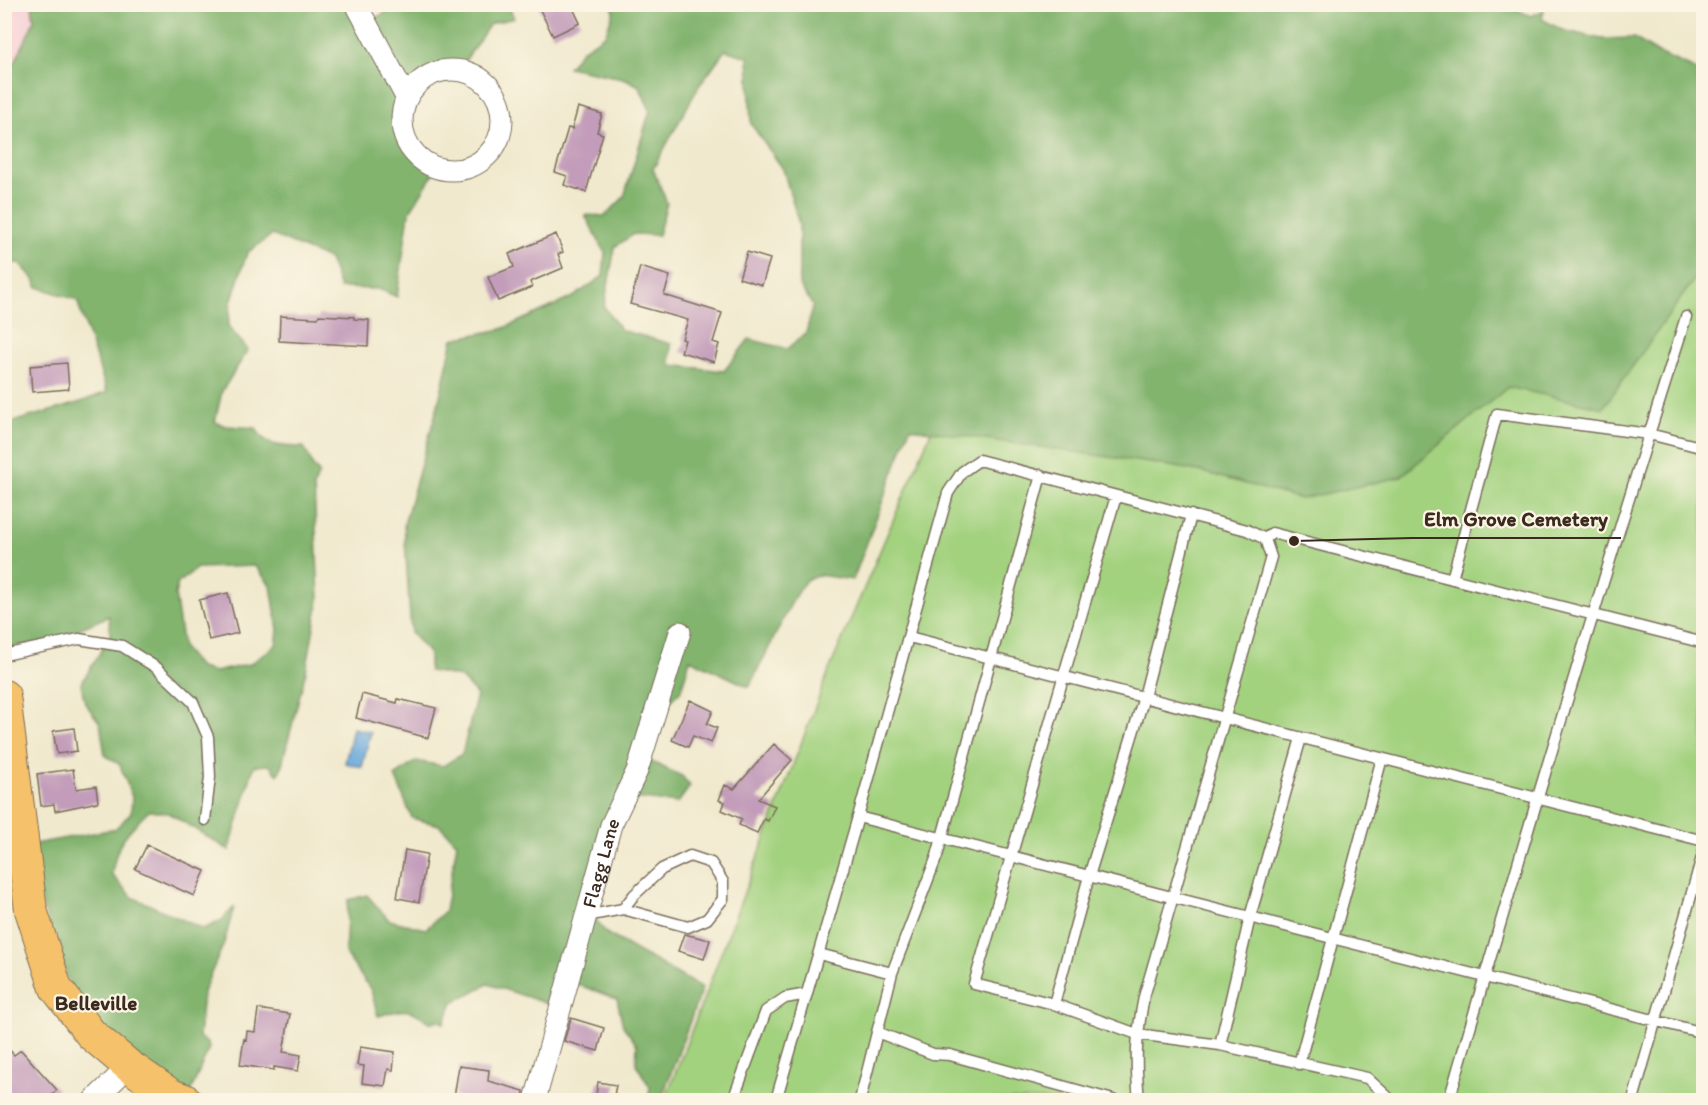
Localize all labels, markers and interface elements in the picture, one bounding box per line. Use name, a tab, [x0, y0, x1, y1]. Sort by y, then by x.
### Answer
callout: Elm Grove Cemetery	[1412, 499, 1621, 538]
text: Elm Grove Cemetery	[1424, 506, 1608, 532]
street label: Flagg Lane	[577, 814, 625, 911]
district label: Belleville	[55, 990, 137, 1015]

